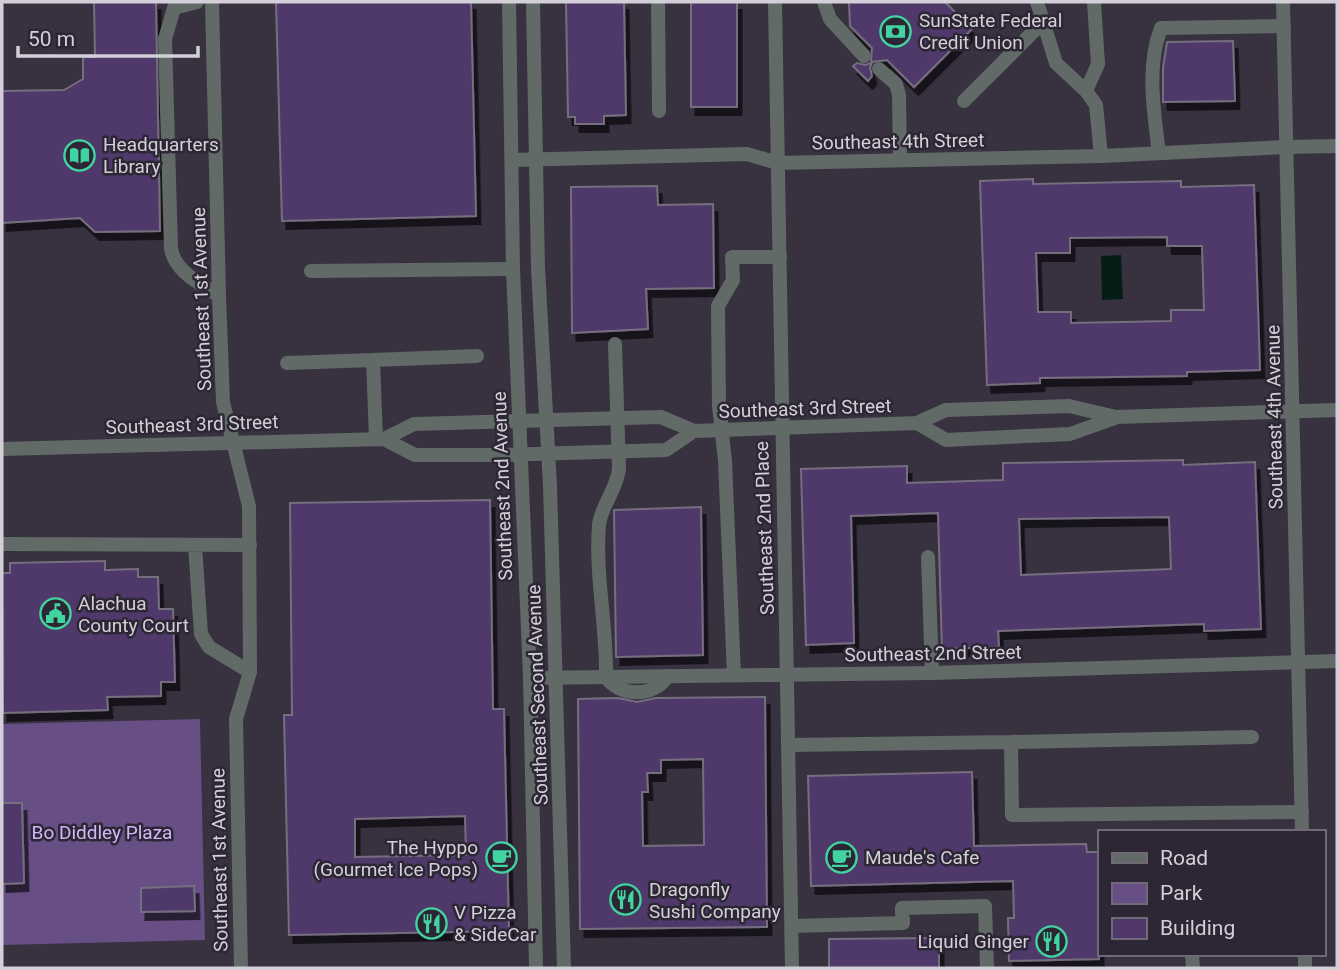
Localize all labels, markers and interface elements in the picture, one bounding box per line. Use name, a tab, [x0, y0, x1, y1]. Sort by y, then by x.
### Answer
place label: SunState Federal Credit Union	[919, 9, 1062, 54]
scale bar	[18, 14, 198, 58]
bank icon: SunState Federal Credit Union	[879, 14, 913, 48]
text: 50 m	[28, 27, 75, 51]
street label: Southeast 4th Street	[812, 128, 985, 155]
place label: Headquarters Library	[103, 133, 219, 178]
library icon: Headquarters Library	[63, 138, 97, 172]
street label: Southeast 1st Avenue	[187, 207, 216, 391]
street label: Southeast 4th Avenue	[1261, 324, 1288, 509]
street label: Southeast 2nd Avenue	[488, 391, 517, 581]
street label: Southeast 3rd Street	[718, 394, 892, 423]
street label: Southeast 3rd Street	[105, 410, 279, 439]
street label: Southeast 2nd Place	[750, 441, 779, 615]
street label: Southeast Second Avenue	[522, 584, 553, 806]
place label: Alachua County Court	[78, 592, 189, 637]
public building icon: Alachua County Court	[38, 597, 72, 631]
street label: Southeast 2nd Street	[844, 640, 1022, 667]
street label: Southeast 1st Avenue	[206, 768, 233, 952]
park label: Bo Diddley Plaza	[32, 821, 172, 844]
legend	[1098, 830, 1325, 956]
place label: The Hyppo (Gourmet Ice Pops)	[313, 836, 478, 881]
cafe icon: Maude's Cafe	[825, 840, 859, 874]
cafe icon: The Hyppo (Gourmet Ice Pops)	[484, 841, 518, 875]
place label: Maude's Cafe	[865, 846, 979, 869]
text: Road	[1160, 846, 1208, 870]
place label: Dragonfly Sushi Company	[649, 878, 781, 923]
text: Park	[1160, 881, 1203, 905]
restaurant icon: Dragonfly Sushi Company	[609, 883, 643, 917]
place label: V Pizza & SideCar	[454, 901, 537, 946]
restaurant icon: V Pizza & SideCar	[414, 906, 448, 940]
text: Building	[1160, 916, 1235, 940]
restaurant icon: Liquid Ginger	[1035, 924, 1069, 958]
place label: Liquid Ginger	[918, 930, 1030, 953]

